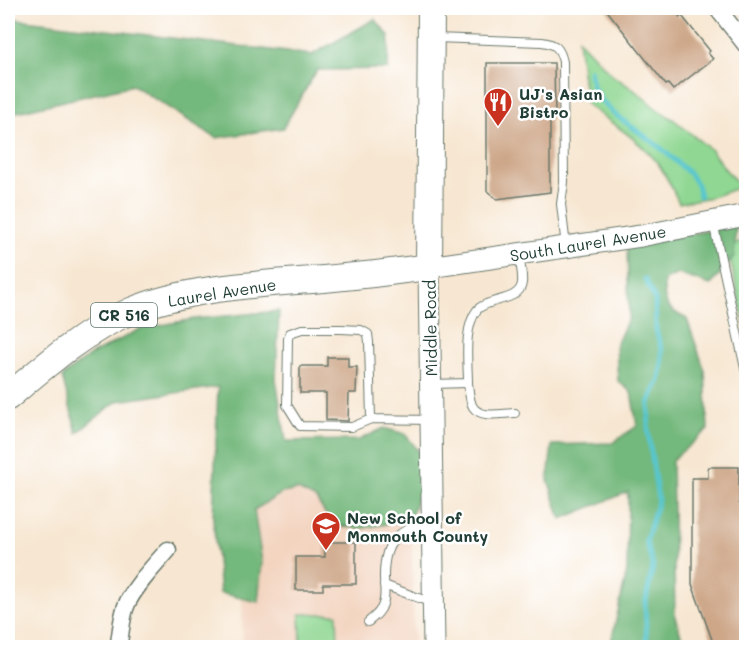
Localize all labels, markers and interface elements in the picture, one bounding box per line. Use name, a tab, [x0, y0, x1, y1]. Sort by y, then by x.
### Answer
place label: UJ's Asian Bistro	[519, 83, 603, 122]
restaurant icon: UJ's Asian Bistro	[482, 86, 514, 128]
street label: South Laurel Avenue	[508, 220, 668, 266]
street label: Laurel Avenue	[166, 273, 278, 311]
street label: Middle Road	[419, 279, 441, 377]
road number: CR 516	[91, 303, 157, 327]
place label: New School of Monmouth County	[347, 507, 489, 546]
school or university icon: New School of Monmouth County	[310, 510, 342, 552]

